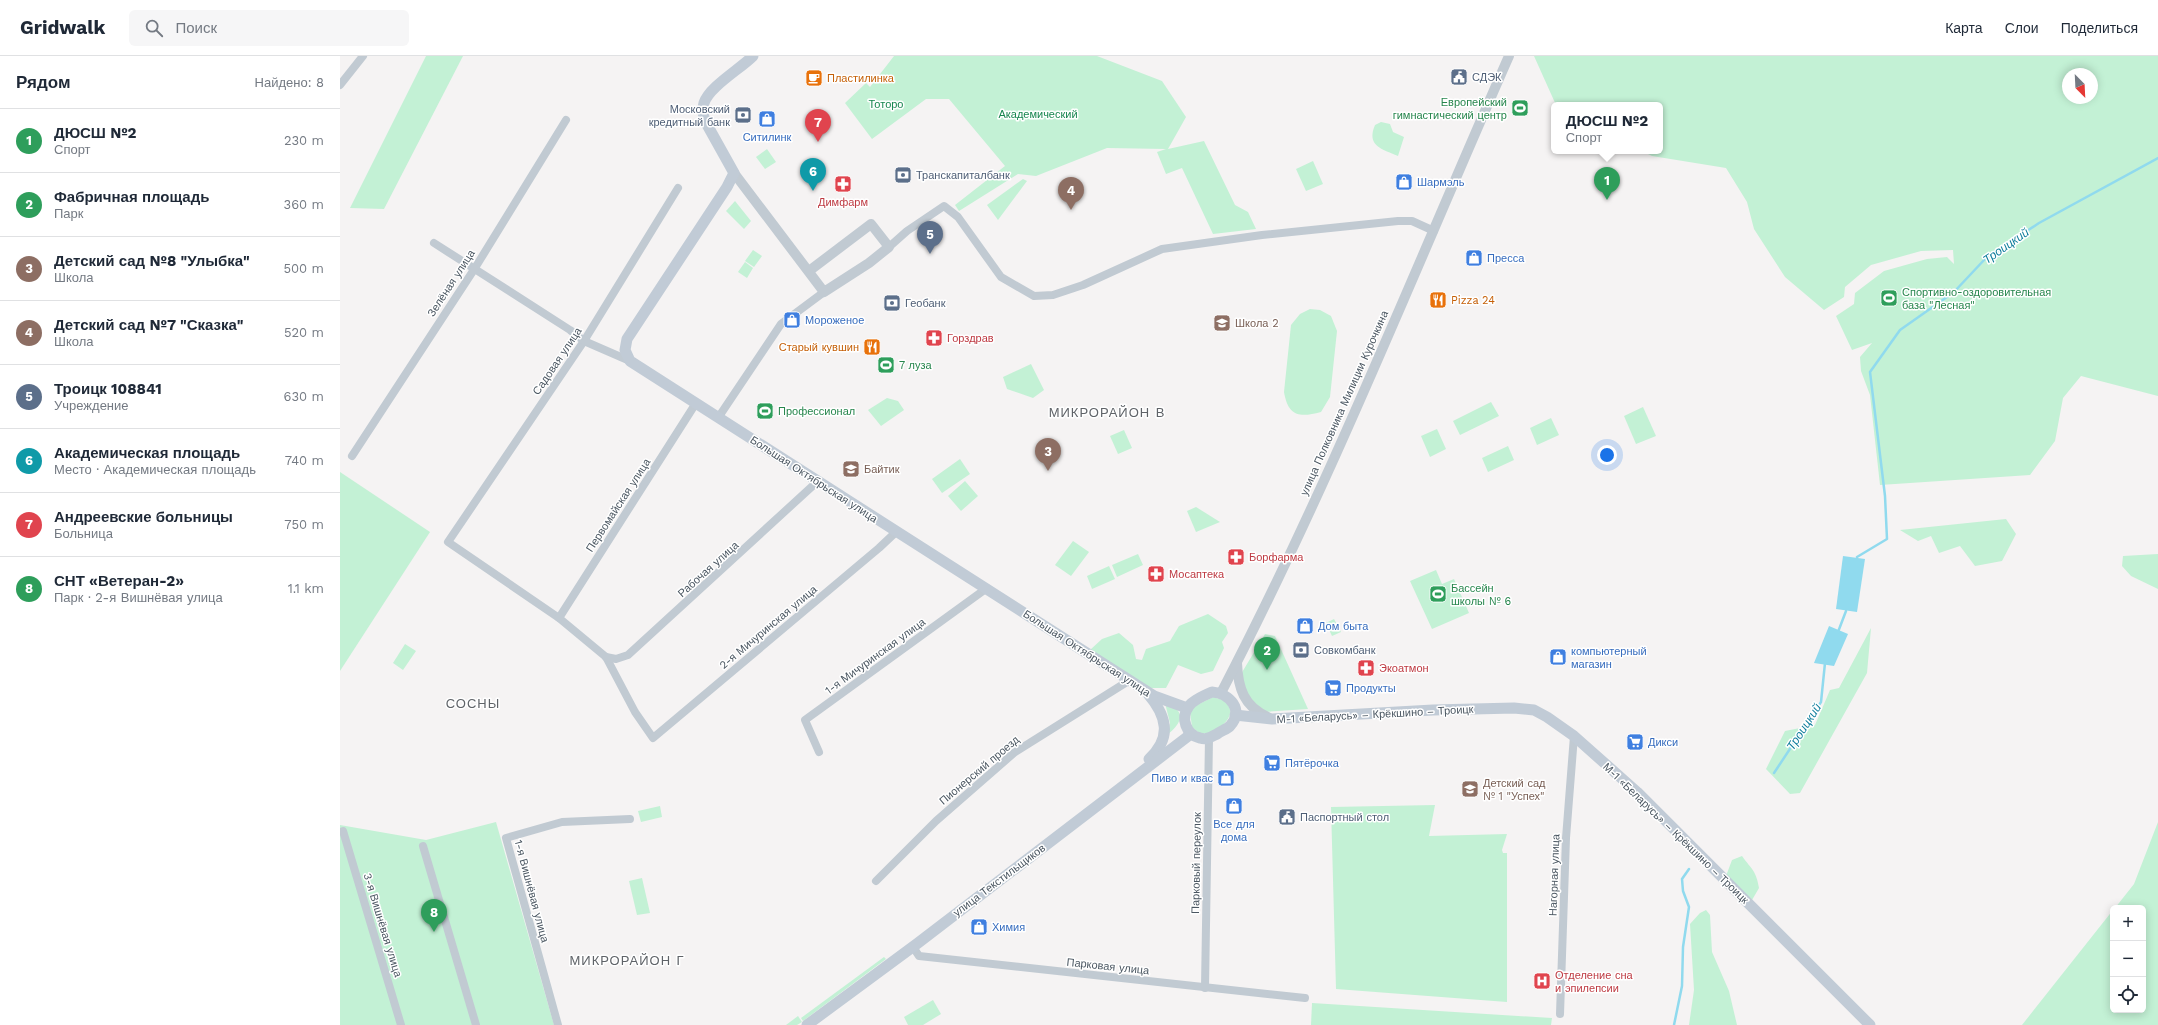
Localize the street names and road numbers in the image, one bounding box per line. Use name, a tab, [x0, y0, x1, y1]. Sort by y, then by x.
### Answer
street label: Зелёная улица	[425, 247, 478, 319]
street label: улица Полковника Милиции Курочкина	[1298, 308, 1392, 498]
street label: Садовая улица	[530, 324, 585, 397]
street label: Большая Октябрьская улица	[748, 433, 881, 526]
street label: Первомайская улица	[583, 456, 654, 554]
street label: Рабочая улица	[675, 538, 742, 600]
street label: 2-я Мичуринская улица	[717, 582, 820, 672]
street label: Большая Октябрьская улица	[1021, 607, 1154, 700]
street label: 1-я Мичуринская улица	[823, 615, 929, 697]
street label: М-1 «Беларусь» – Крёкшино – Троицк	[1276, 703, 1474, 726]
street label: Пионерский проезд	[937, 733, 1022, 808]
street label: М-1 «Беларусь» – Крёкшино – Троицк	[1600, 760, 1751, 907]
street label: Парковый переулок	[1189, 812, 1204, 914]
street label: Нагорная улица	[1547, 833, 1562, 916]
street label: 1-я Вишнёвая улица	[512, 838, 552, 945]
street label: улица Текстильщиков	[951, 841, 1048, 919]
street label: 3-я Вишнёвая улица	[361, 872, 405, 980]
street label: Парковая улица	[1066, 956, 1151, 977]

